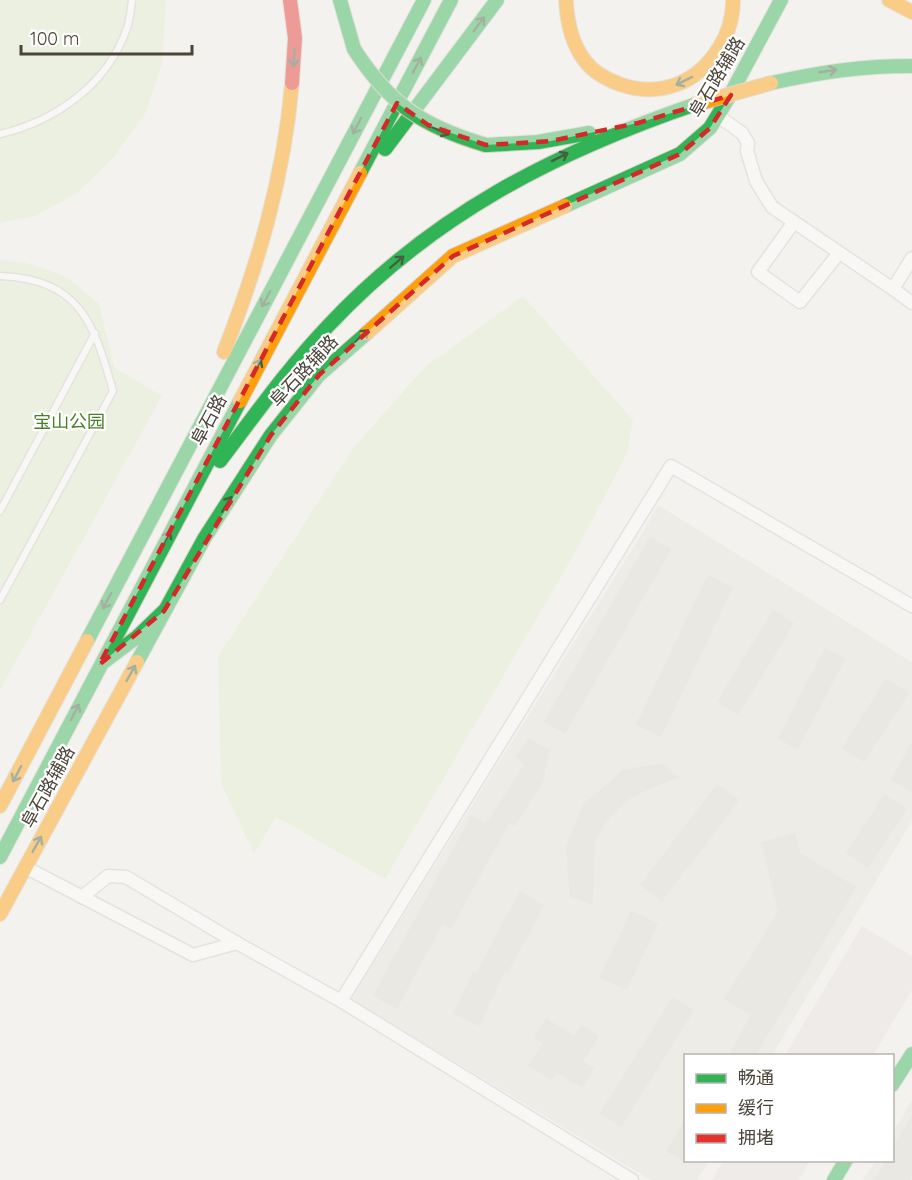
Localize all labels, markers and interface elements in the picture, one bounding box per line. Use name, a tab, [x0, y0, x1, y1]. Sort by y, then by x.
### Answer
one-way arrow	[472, 17, 485, 33]
scale bar	[21, 18, 192, 56]
text: 100 m	[30, 27, 79, 50]
street label: 阜石路辅路	[684, 32, 750, 121]
one-way arrow	[288, 48, 299, 68]
one-way arrow	[412, 56, 423, 74]
one-way arrow	[818, 65, 837, 76]
one-way arrow	[676, 76, 694, 88]
one-way arrow	[351, 117, 363, 134]
one-way arrow	[431, 126, 450, 137]
one-way arrow	[551, 150, 569, 162]
one-way arrow	[389, 255, 404, 269]
one-way arrow	[260, 289, 272, 307]
one-way arrow	[354, 329, 369, 343]
street label: 阜石路辅路	[265, 330, 343, 411]
one-way arrow	[251, 359, 263, 376]
street label: 阜石路	[186, 391, 231, 449]
park label: 宝山公园	[33, 410, 105, 433]
one-way arrow	[221, 495, 234, 512]
one-way arrow	[160, 531, 172, 548]
one-way arrow	[101, 592, 112, 610]
one-way arrow	[125, 665, 137, 682]
one-way arrow	[70, 703, 81, 721]
street label: 阜石路辅路	[16, 742, 79, 832]
one-way arrow	[11, 765, 23, 782]
one-way arrow	[31, 836, 43, 853]
legend	[684, 1054, 894, 1162]
text: 畅通	[738, 1066, 774, 1089]
text: 缓行	[738, 1096, 774, 1119]
text: 拥堵	[738, 1126, 774, 1149]

